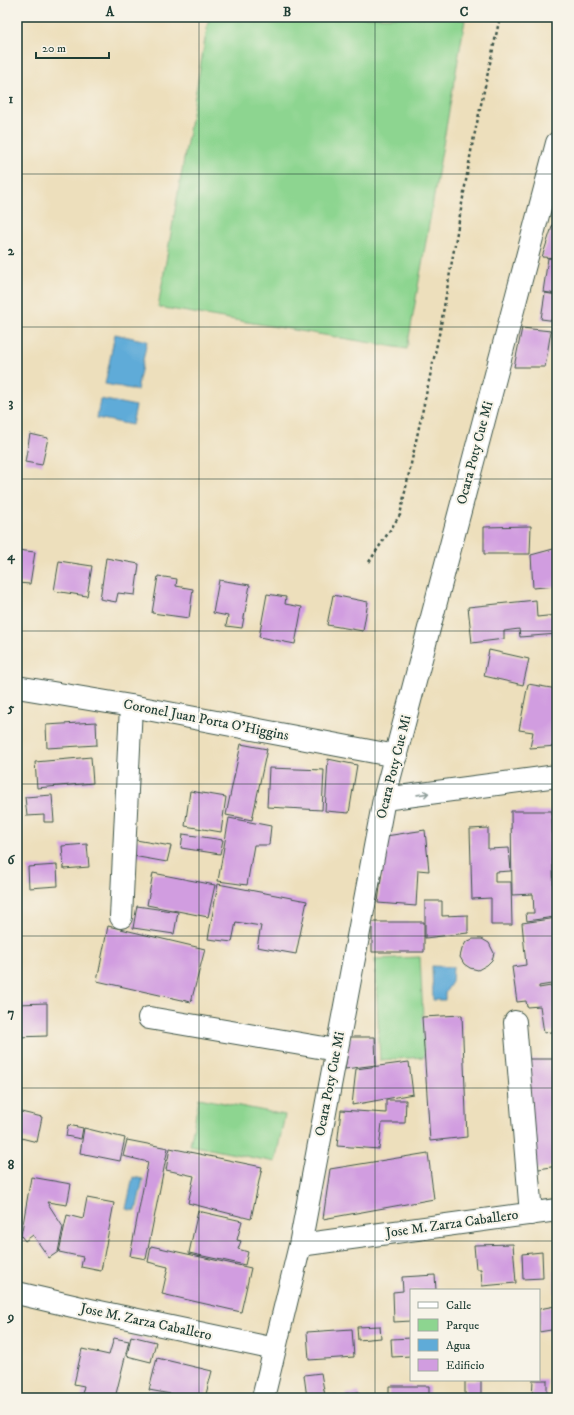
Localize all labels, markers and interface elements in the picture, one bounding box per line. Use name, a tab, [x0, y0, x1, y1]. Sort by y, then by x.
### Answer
text: A	[105, 4, 115, 20]
text: B	[283, 4, 291, 20]
text: C	[460, 4, 469, 20]
scale bar	[36, 34, 109, 60]
text: 20 m	[42, 41, 66, 56]
text: 1	[9, 91, 14, 107]
text: 2	[8, 243, 15, 259]
text: 3	[9, 395, 14, 411]
street label: Ocara Poty Cue Mi	[453, 399, 498, 507]
text: 4	[6, 548, 15, 565]
street label: Coronel Juan Porta O'Higgins	[122, 695, 291, 745]
text: 5	[7, 700, 15, 716]
street label: Ocara Poty Cue Mi	[372, 713, 416, 821]
one-way arrow	[416, 790, 429, 798]
text: 6	[8, 852, 16, 868]
text: 7	[8, 1005, 15, 1021]
street label: Ocara Poty Cue Mi	[311, 1030, 349, 1138]
text: 8	[8, 1157, 15, 1173]
street label: Jose M. Zarza Caballero	[383, 1206, 520, 1243]
legend	[410, 1289, 540, 1381]
text: Calle	[446, 1298, 471, 1313]
street label: Jose M. Zarza Caballero	[77, 1299, 213, 1345]
text: 9	[7, 1309, 14, 1325]
text: Parque	[446, 1318, 479, 1333]
text: Agua	[446, 1338, 471, 1353]
text: Edificio	[446, 1358, 485, 1373]

